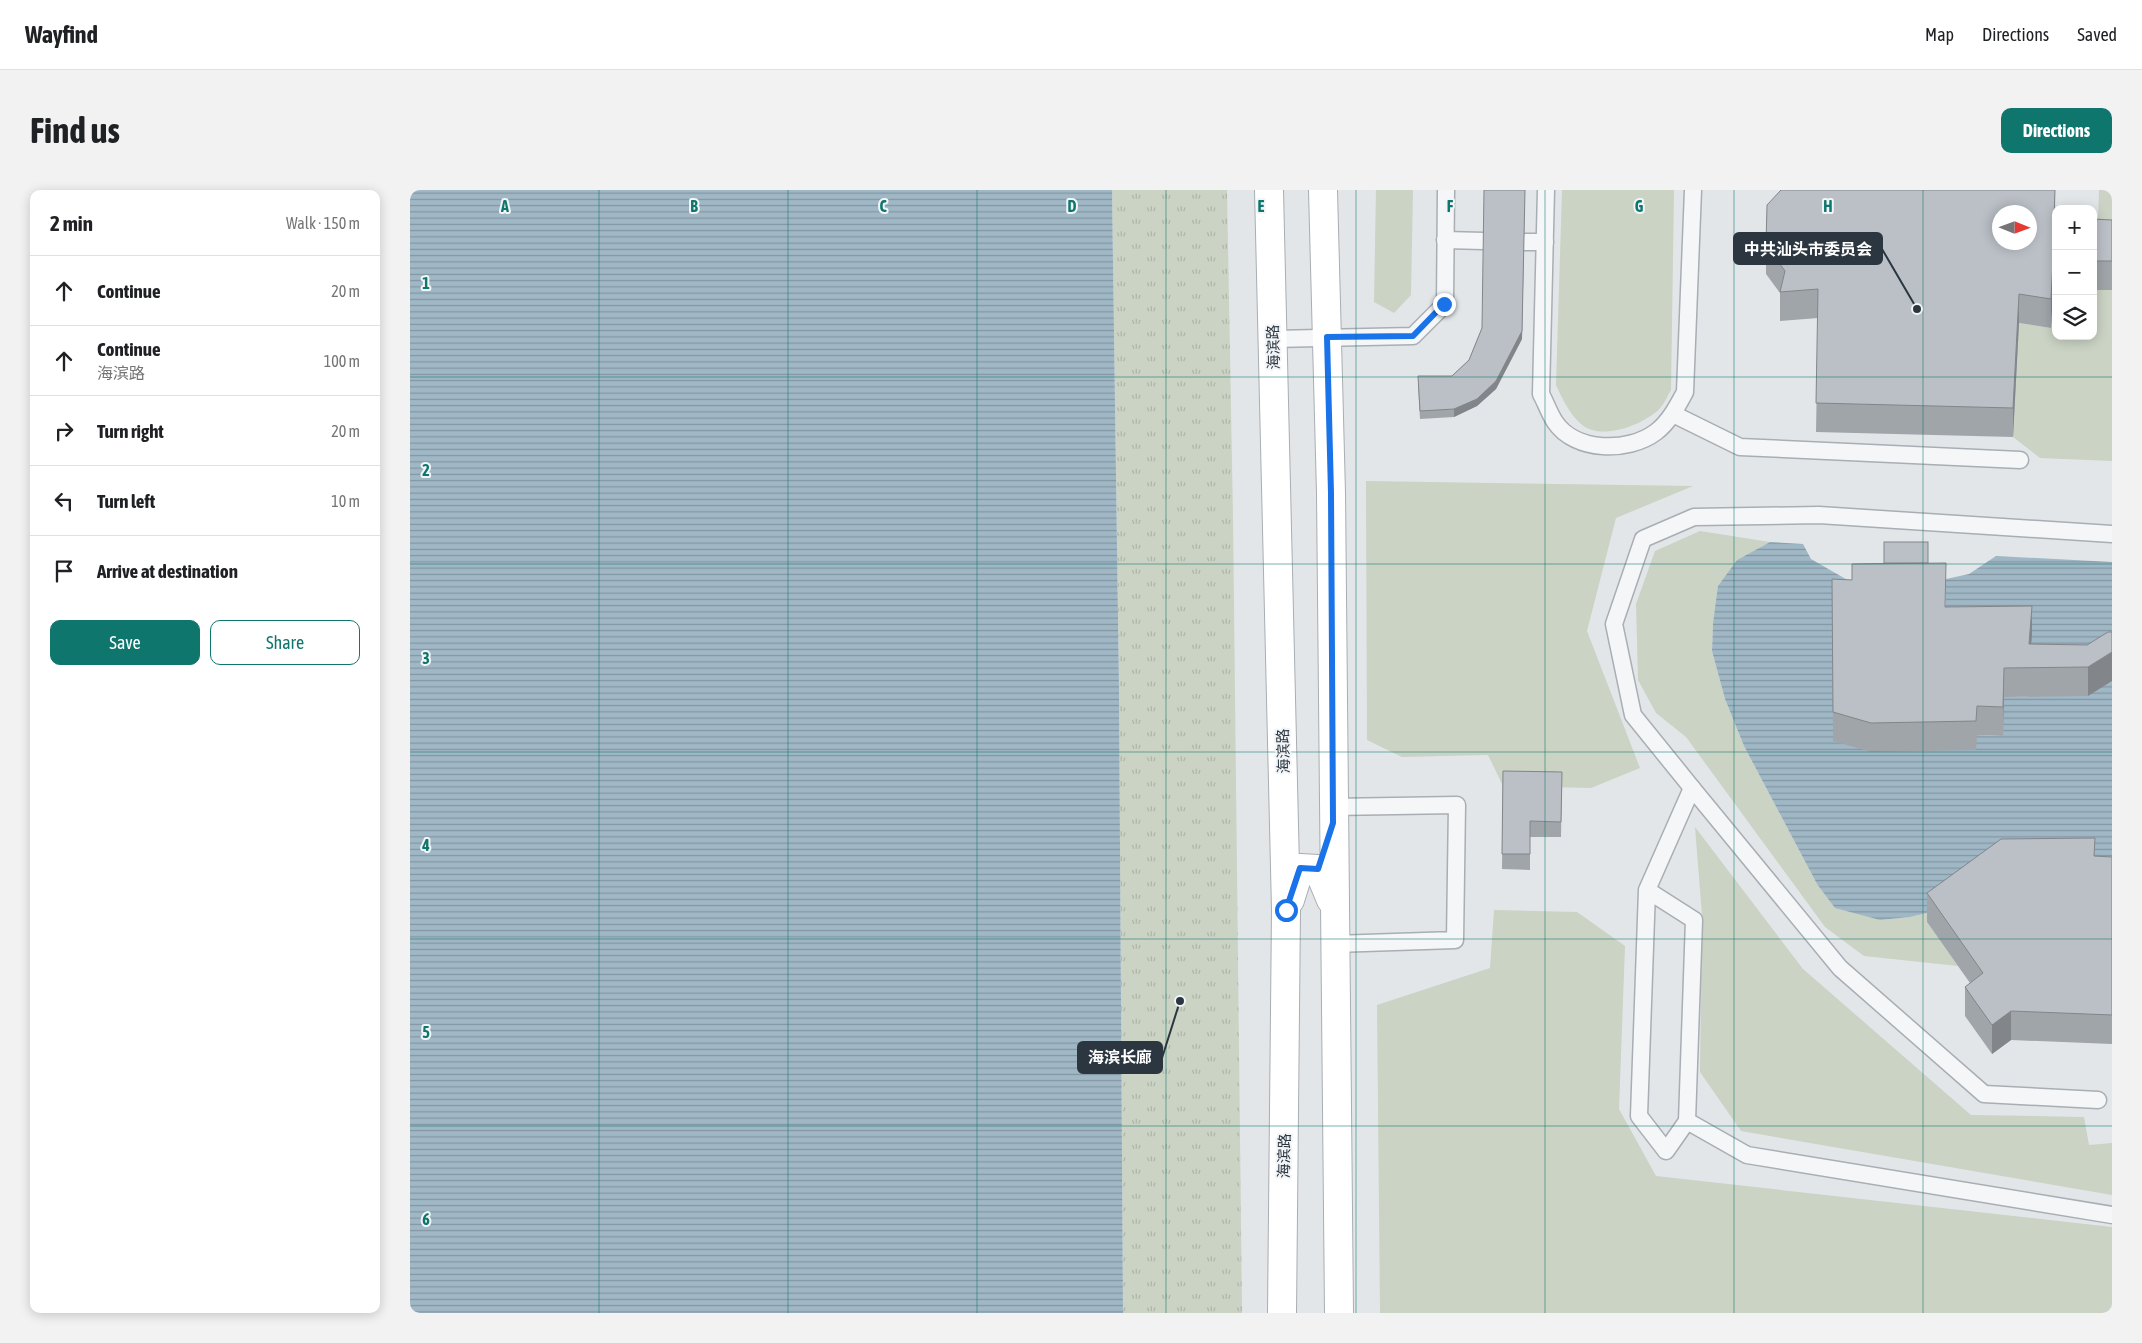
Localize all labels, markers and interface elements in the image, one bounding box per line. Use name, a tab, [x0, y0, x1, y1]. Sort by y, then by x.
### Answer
text: Wayfind	[25, 21, 98, 48]
text: Map	[1925, 24, 1954, 45]
text: Directions	[1982, 24, 2049, 45]
text: Saved	[2077, 24, 2117, 45]
button: Directions	[2001, 108, 2112, 153]
text: Find us	[30, 110, 120, 150]
text: A	[500, 197, 509, 215]
text: B	[690, 197, 698, 215]
text: C	[879, 197, 887, 215]
text: D	[1068, 197, 1077, 215]
text: E	[1258, 197, 1265, 215]
text: F	[1447, 197, 1454, 215]
text: G	[1635, 197, 1644, 215]
text: H	[1823, 197, 1833, 215]
north arrow	[1992, 205, 2037, 250]
map controls	[2052, 205, 2097, 340]
button: +	[2052, 205, 2097, 250]
text: 2 min	[50, 211, 93, 235]
text: Walk · 150 m	[286, 214, 360, 232]
callout: 中共汕头市委员会	[1734, 233, 1882, 264]
text: 中共汕头市委员会	[1744, 240, 1872, 258]
button: −	[2052, 250, 2097, 295]
text: 1	[422, 274, 430, 292]
icon: ahead	[50, 277, 78, 305]
text: Continue	[97, 280, 161, 302]
text: 20 m	[331, 282, 360, 300]
route end	[1433, 293, 1456, 316]
button: layers	[2052, 295, 2097, 340]
street label: 海滨路	[1264, 324, 1282, 370]
text: Continue	[97, 338, 161, 360]
icon: ahead	[50, 347, 78, 375]
text: 100 m	[324, 352, 360, 370]
text: 海滨路	[97, 364, 145, 382]
icon: right	[50, 417, 78, 445]
text: Turn right	[97, 420, 164, 442]
text: 20 m	[331, 422, 360, 440]
text: 2	[422, 461, 430, 479]
icon: left	[50, 487, 78, 515]
text: Turn left	[97, 490, 155, 512]
text: 10 m	[331, 492, 360, 510]
icon: arrive	[50, 557, 78, 585]
text: Arrive at destination	[97, 560, 238, 582]
button: Save	[50, 620, 200, 665]
button: Share	[210, 620, 360, 665]
text: 3	[422, 649, 430, 667]
street label: 海滨路	[1274, 728, 1292, 774]
text: 4	[421, 836, 430, 854]
route start	[1275, 899, 1298, 922]
text: 5	[422, 1023, 430, 1041]
callout: 海滨长廊	[1078, 1042, 1162, 1073]
text: 海滨长廊	[1088, 1048, 1152, 1066]
street label: 海滨路	[1275, 1133, 1293, 1179]
text: 6	[422, 1210, 430, 1228]

